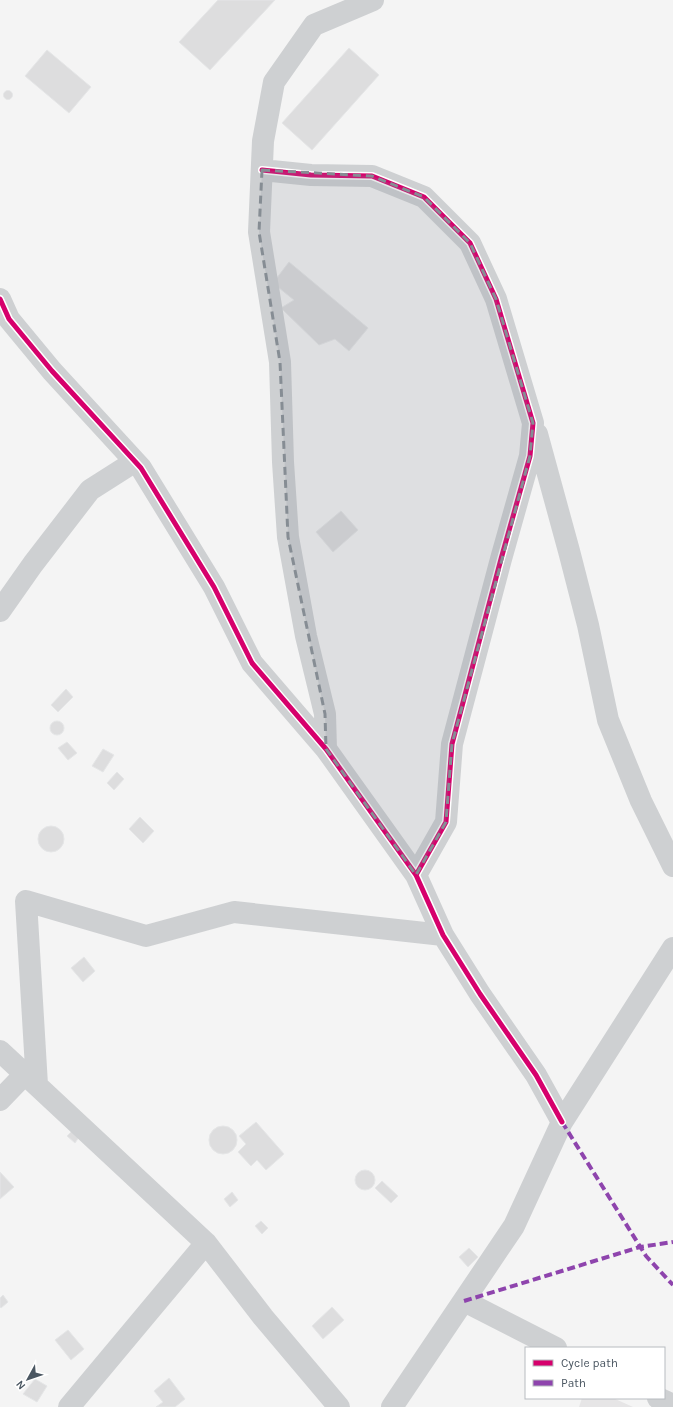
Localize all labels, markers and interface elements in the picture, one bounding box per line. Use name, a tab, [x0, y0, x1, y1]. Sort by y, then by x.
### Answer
legend	[525, 1347, 665, 1399]
text: Cycle path	[561, 1356, 618, 1370]
north arrow	[8, 1359, 48, 1399]
text: Path	[561, 1376, 586, 1390]
text: N	[13, 1378, 28, 1392]

